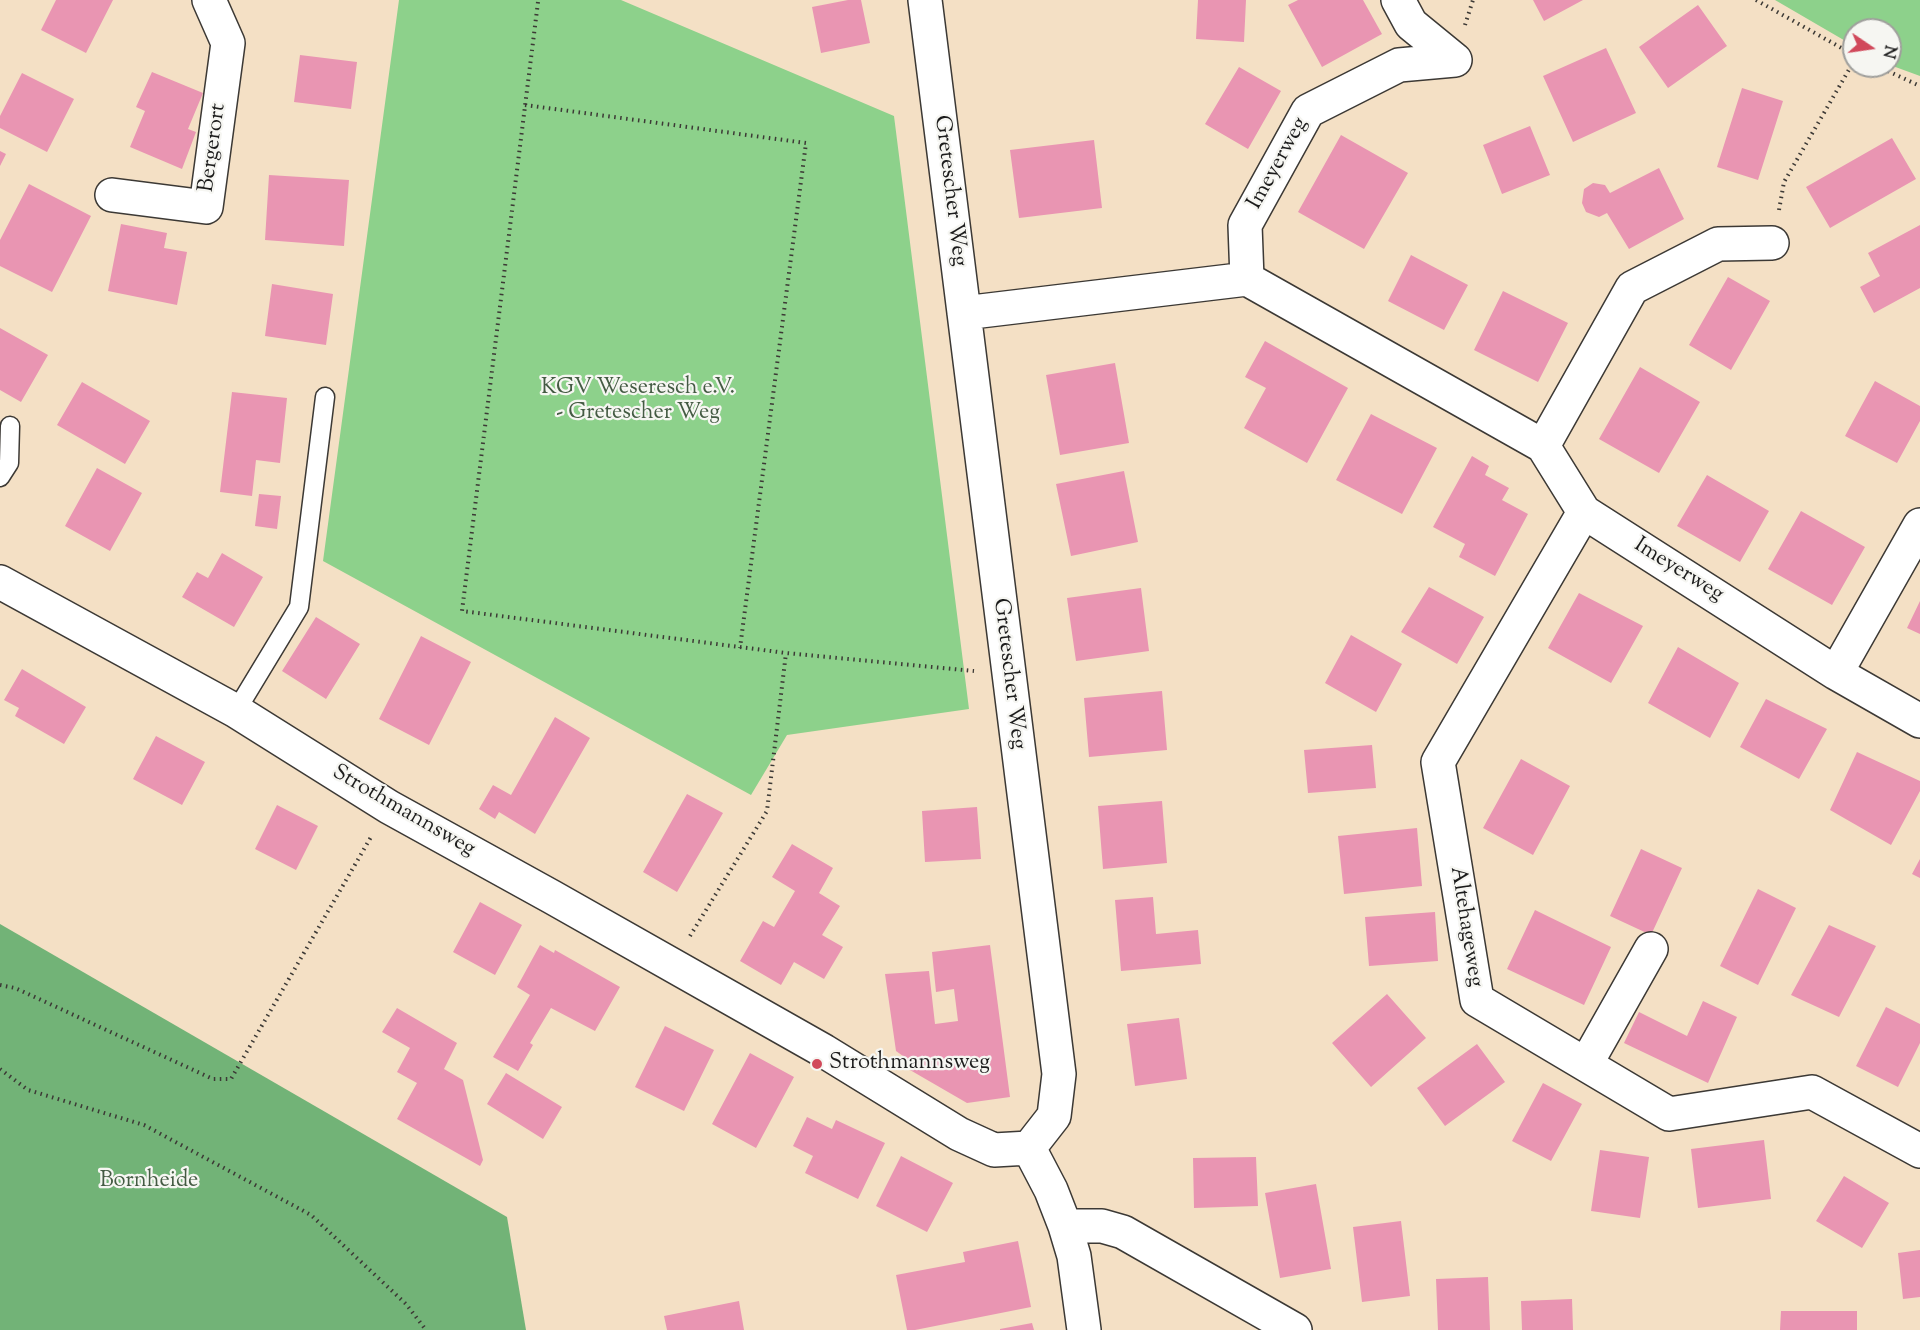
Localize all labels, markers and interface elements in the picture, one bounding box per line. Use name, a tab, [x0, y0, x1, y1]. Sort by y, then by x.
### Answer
north arrow	[1842, 18, 1902, 78]
text: N	[1875, 43, 1901, 61]
street label: Bergerort	[195, 102, 233, 194]
street label: Imeyerweg	[1243, 113, 1315, 215]
street label: Gretescher Weg	[927, 114, 971, 268]
park label: KGV Weseresch e.V. - Gretescher Weg	[541, 376, 735, 428]
street label: Imeyerweg	[1628, 533, 1728, 609]
street label: Gretescher Weg	[986, 597, 1030, 751]
street label: Strothmannsweg	[327, 760, 479, 864]
street label: Altehageweg	[1442, 865, 1488, 989]
place label: Strothmannsweg	[829, 1051, 990, 1077]
marker: Strothmannsweg	[810, 1057, 824, 1071]
park label: Bornheide	[100, 1169, 198, 1195]

